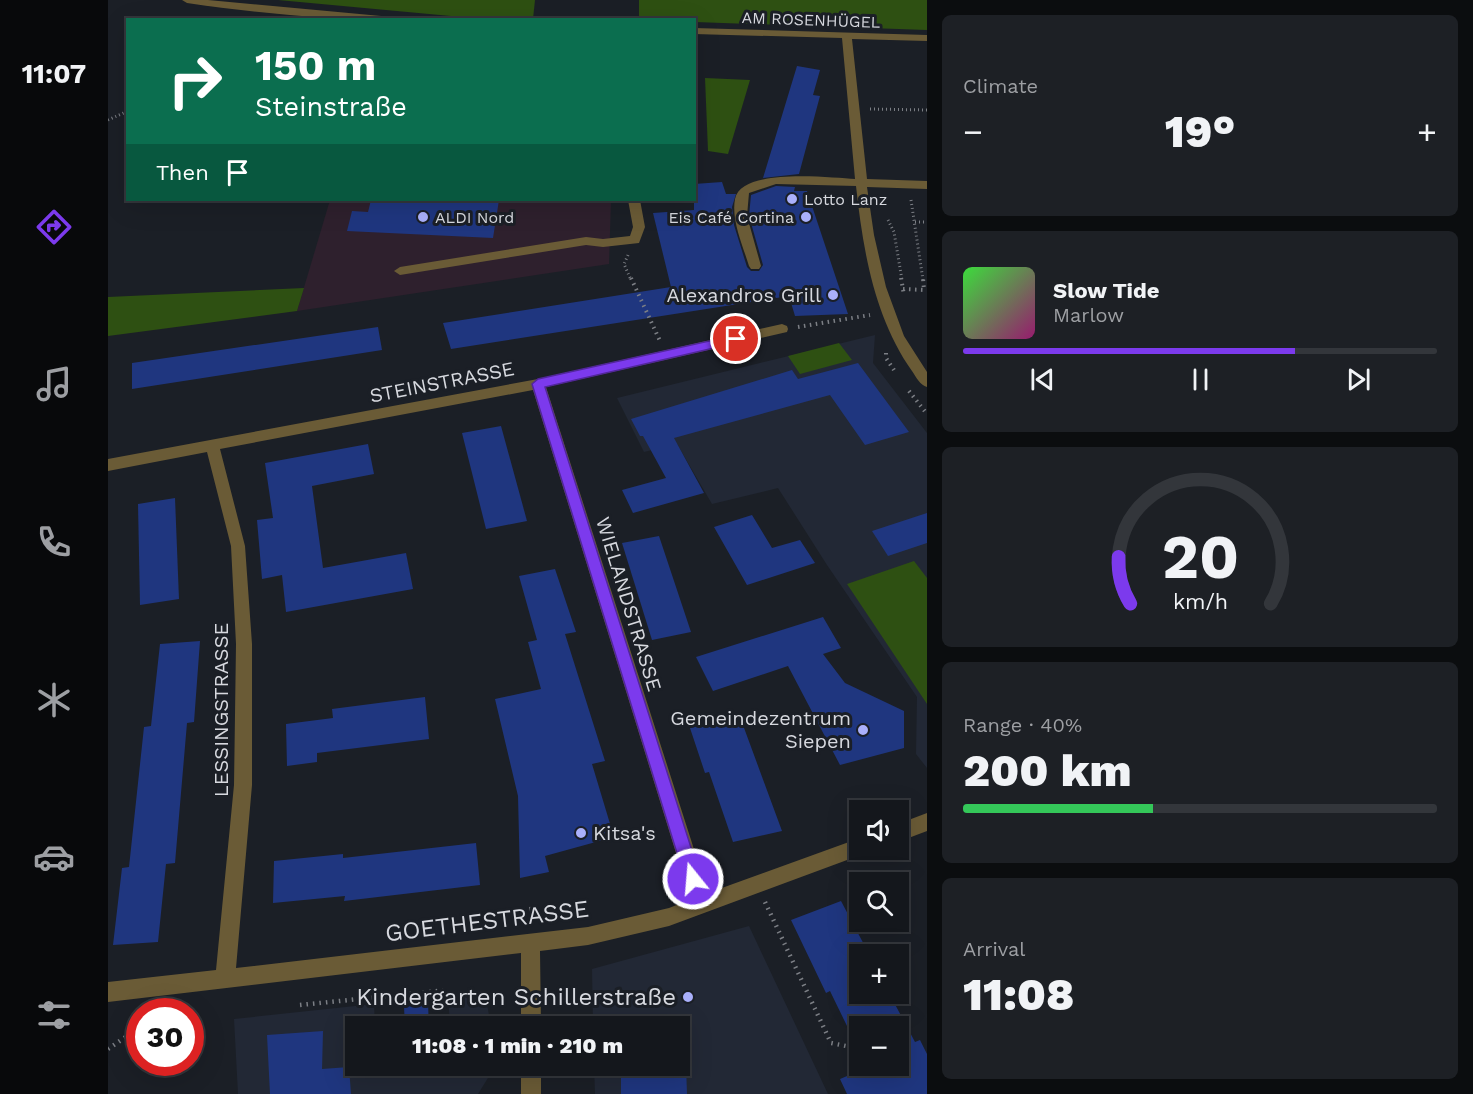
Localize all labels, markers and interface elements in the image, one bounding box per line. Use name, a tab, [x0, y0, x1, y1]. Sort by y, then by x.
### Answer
street label: AM ROSENHÜGEL	[741, 8, 881, 32]
text: 150 m	[255, 41, 376, 90]
icon: right	[156, 42, 234, 120]
text: 11:07	[22, 58, 86, 90]
text: Climate	[963, 74, 1038, 98]
text: Steinstraße	[255, 91, 407, 123]
text: 19°	[1165, 105, 1235, 158]
text: −	[963, 112, 983, 151]
text: +	[1417, 112, 1437, 151]
icon: arrive	[221, 156, 254, 189]
text: Then	[156, 160, 209, 185]
place label: Lotto Lanz	[804, 190, 887, 209]
marker: Lotto Lanz	[785, 192, 799, 206]
icon: directions	[33, 206, 75, 248]
place label: ALDI Nord	[435, 208, 514, 227]
place label: Eis Café Cortina	[668, 208, 794, 227]
marker: ALDI Nord	[416, 210, 430, 224]
marker: Eis Café Cortina	[799, 210, 813, 224]
text: Slow Tide	[1053, 278, 1160, 303]
place label: Alexandros Grill	[666, 283, 821, 307]
marker: Alexandros Grill	[826, 288, 840, 302]
text: Marlow	[1053, 303, 1124, 327]
pin	[710, 313, 761, 364]
icon: arrive	[719, 322, 752, 355]
street label: STEINSTRASSE	[368, 356, 516, 408]
icon: music	[33, 363, 75, 405]
icon: previous	[1026, 363, 1059, 396]
icon: pause	[1184, 363, 1217, 396]
icon: next	[1342, 363, 1375, 396]
street label: WIELANDSTRASSE	[591, 514, 667, 694]
text: 20	[1161, 520, 1239, 593]
icon: phone	[33, 521, 75, 563]
text: km/h	[1172, 589, 1228, 614]
street label: LESSINGSTRASSE	[209, 623, 233, 797]
icon: climate	[33, 679, 75, 721]
place label: Gemeindezentrum Siepen	[670, 706, 851, 753]
text: Range · 40%	[963, 713, 1082, 737]
marker: Gemeindezentrum Siepen	[856, 723, 870, 737]
text: 200 km	[963, 744, 1132, 797]
map controls	[849, 800, 909, 1076]
button: sound	[849, 800, 909, 860]
place label: Kitsa's	[593, 821, 656, 845]
marker: Kitsa's	[574, 826, 588, 840]
icon: car	[33, 836, 75, 878]
position arrow	[661, 847, 725, 911]
button: search	[849, 872, 909, 932]
street label: GOETHESTRASSE	[384, 895, 590, 947]
text: Arrival	[963, 937, 1025, 961]
button: +	[849, 944, 909, 1004]
text: 11:08	[963, 968, 1075, 1021]
place label: Kindergarten Schillerstraße	[356, 983, 676, 1011]
marker: Kindergarten Schillerstraße	[681, 990, 695, 1004]
icon: filters	[33, 994, 75, 1036]
speed limit sign: 30	[126, 998, 204, 1076]
button: −	[849, 1016, 909, 1076]
text: 11:08 · 1 min · 210 m	[412, 1033, 623, 1058]

